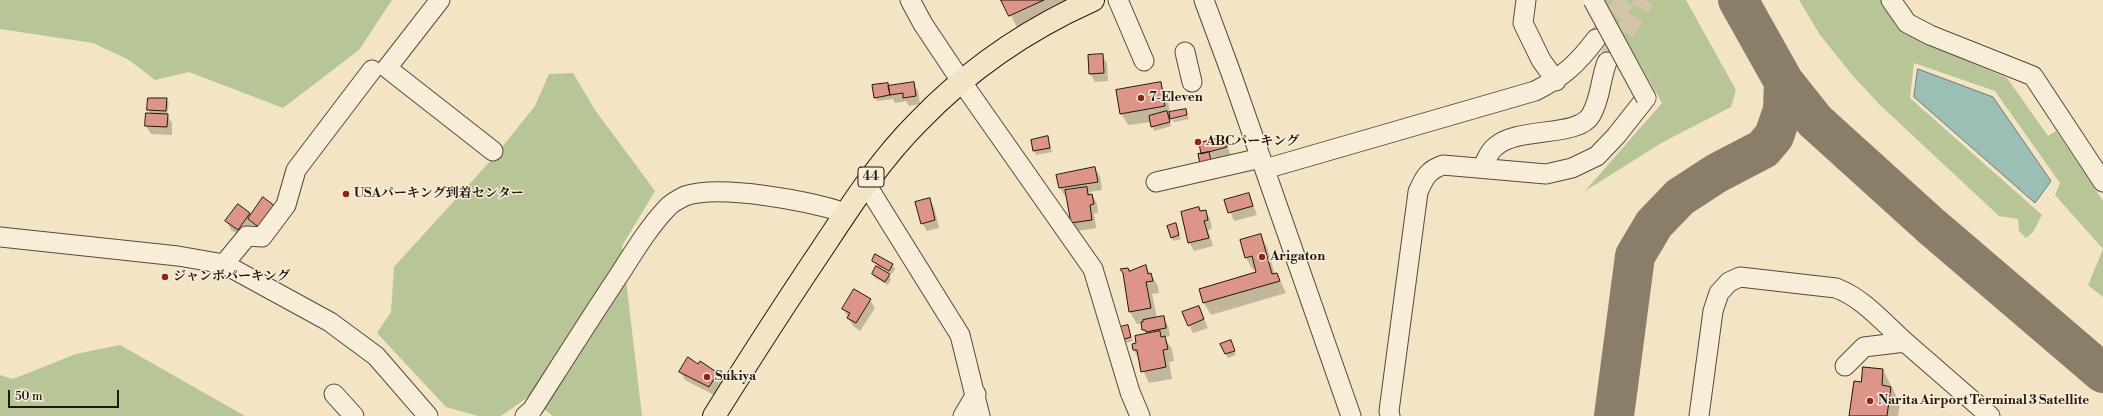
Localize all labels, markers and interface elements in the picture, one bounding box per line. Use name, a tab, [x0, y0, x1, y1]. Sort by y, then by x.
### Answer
place label: 7-Eleven	[1149, 90, 1203, 106]
marker: 7-Eleven	[1136, 93, 1146, 103]
place label: ABCパーキング	[1206, 134, 1299, 150]
marker: ABCパーキング	[1193, 137, 1203, 147]
road number: 44	[858, 167, 884, 187]
place label: USAパーキング到着センター	[354, 186, 524, 202]
marker: USAパーキング到着センター	[341, 189, 351, 199]
place label: Arigaton	[1270, 249, 1325, 265]
marker: Arigaton	[1257, 252, 1267, 262]
place label: ジャンボパーキング	[173, 269, 290, 285]
marker: ジャンボパーキング	[160, 272, 170, 282]
place label: Sukiya	[715, 369, 756, 385]
marker: Sukiya	[702, 372, 712, 382]
scale bar	[10, 382, 121, 408]
text: 50 m	[15, 389, 43, 404]
place label: Narita Airport Terminal 3 Satellite	[1878, 393, 2089, 409]
marker: Narita Airport Terminal 3 Satellite	[1865, 396, 1875, 406]

